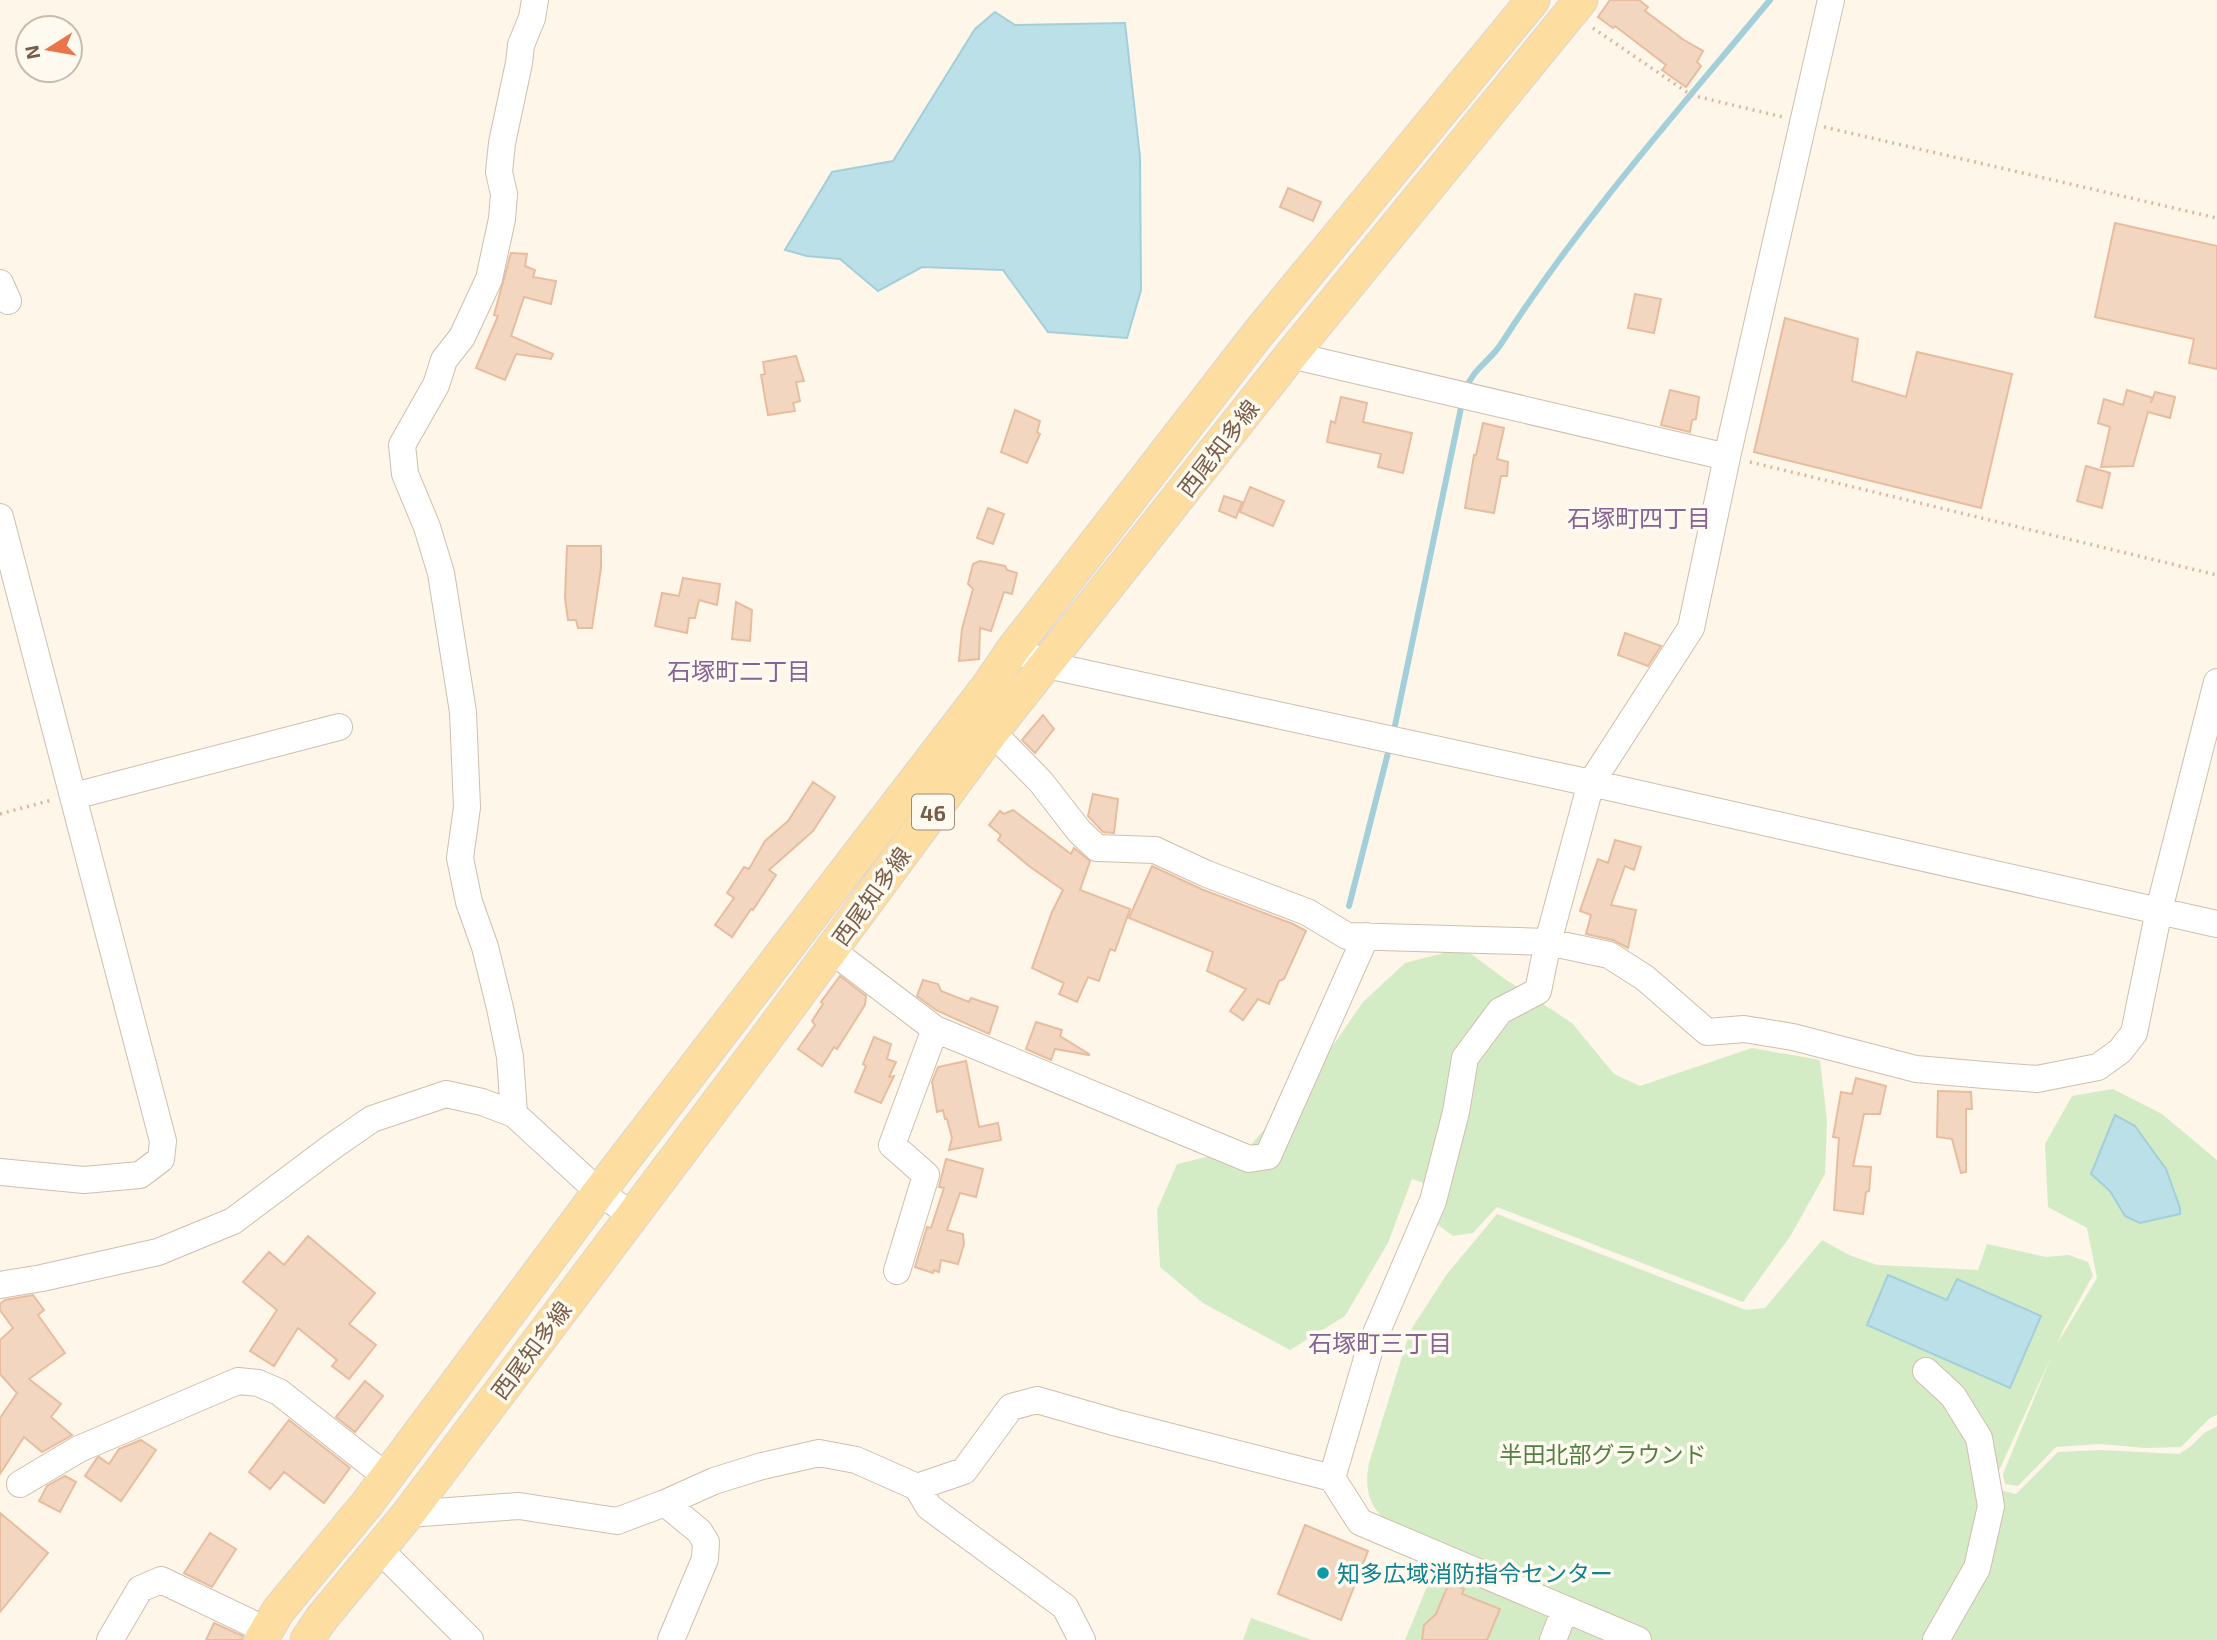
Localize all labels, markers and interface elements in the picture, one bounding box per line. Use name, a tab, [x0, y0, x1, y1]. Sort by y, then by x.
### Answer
north arrow	[14, 14, 84, 84]
text: N	[19, 43, 44, 61]
street label: 西尾知多線	[1172, 394, 1264, 502]
district label: 石塚町四丁目	[1567, 503, 1711, 532]
district label: 石塚町二丁目	[667, 656, 811, 685]
road number: 46	[912, 794, 954, 830]
street label: 西尾知多線	[826, 841, 916, 951]
street label: 西尾知多線	[485, 1296, 577, 1404]
district label: 石塚町三丁目	[1308, 1328, 1452, 1357]
park label: 半田北部グラウンド	[1500, 1440, 1707, 1468]
place label: 知多広域消防指令センター	[1337, 1559, 1613, 1587]
marker: 知多広域消防指令センター	[1315, 1565, 1331, 1581]

